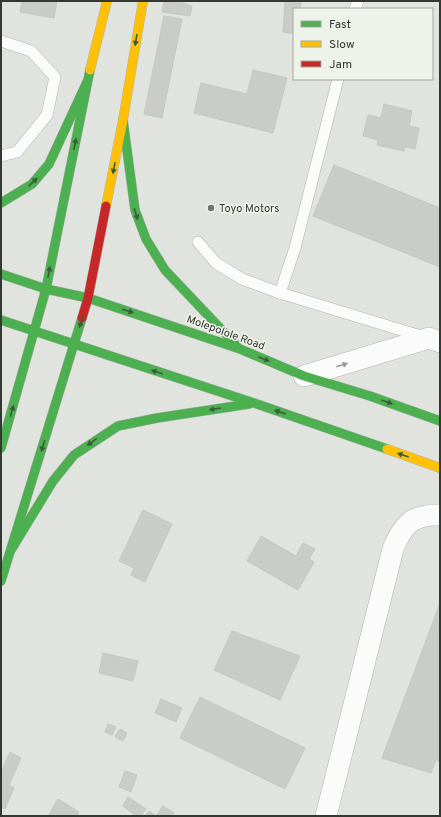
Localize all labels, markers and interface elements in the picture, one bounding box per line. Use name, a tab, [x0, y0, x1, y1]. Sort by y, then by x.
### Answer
legend	[293, 8, 433, 80]
text: Fast	[329, 17, 351, 33]
one-way arrow	[133, 33, 139, 46]
text: Slow	[329, 37, 355, 53]
text: Jam	[329, 57, 352, 73]
one-way arrow	[72, 138, 78, 151]
one-way arrow	[111, 161, 117, 174]
one-way arrow	[28, 177, 38, 186]
place label: Toyo Motors	[219, 202, 279, 216]
marker: Toyo Motors	[206, 203, 216, 213]
one-way arrow	[134, 208, 140, 220]
one-way arrow	[47, 266, 53, 278]
one-way arrow	[123, 309, 135, 315]
street label: Molepolole Road	[185, 312, 267, 354]
one-way arrow	[77, 316, 83, 328]
one-way arrow	[259, 356, 270, 362]
one-way arrow	[336, 362, 348, 368]
one-way arrow	[150, 368, 162, 374]
one-way arrow	[381, 399, 393, 405]
one-way arrow	[9, 405, 15, 417]
one-way arrow	[209, 406, 222, 412]
one-way arrow	[274, 409, 286, 415]
one-way arrow	[86, 438, 97, 447]
one-way arrow	[40, 440, 46, 452]
one-way arrow	[397, 451, 409, 457]

